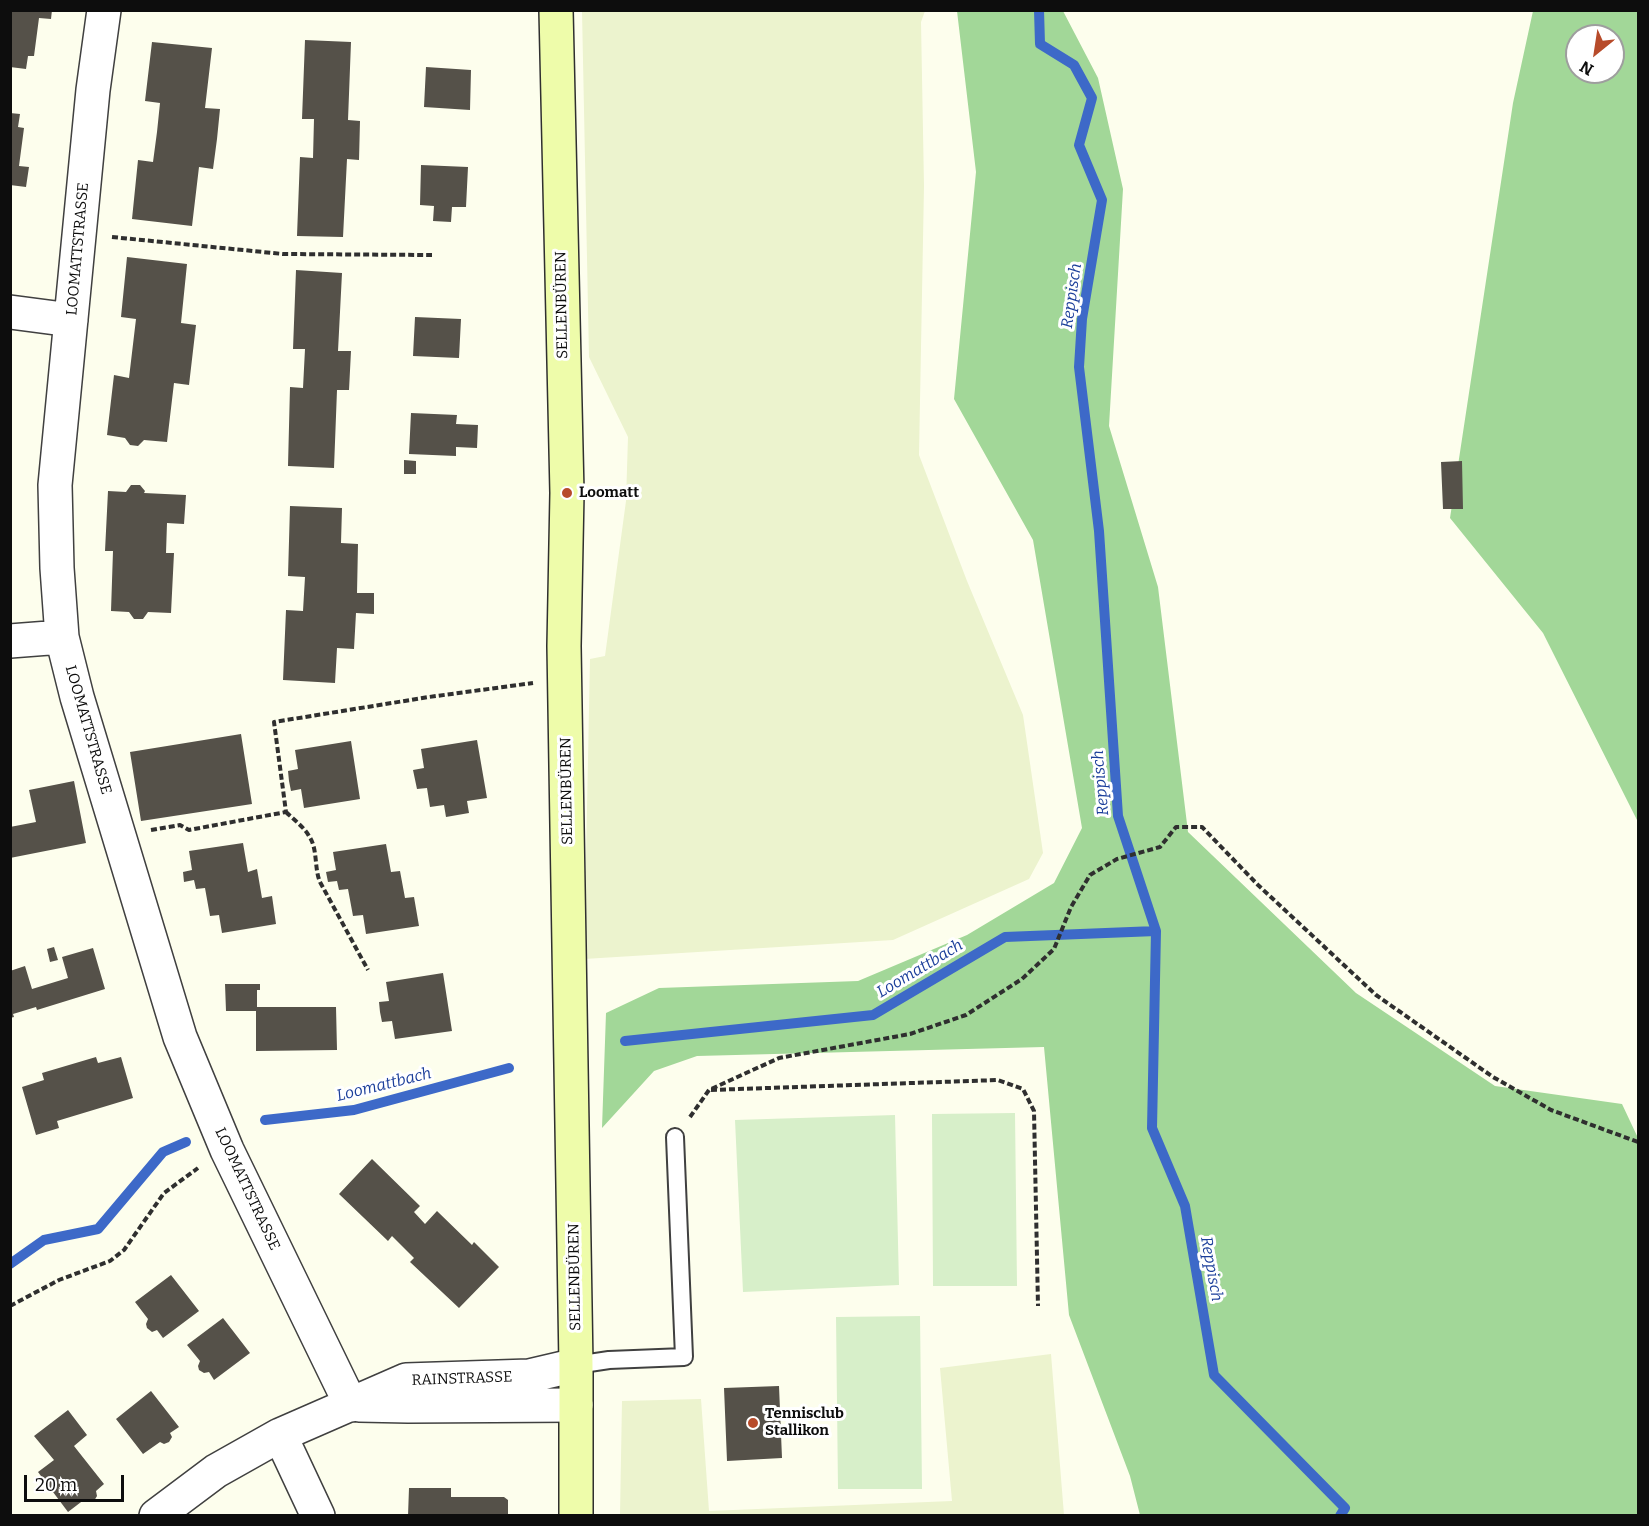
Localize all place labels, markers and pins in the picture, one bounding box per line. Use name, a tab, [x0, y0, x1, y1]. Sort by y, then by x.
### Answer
place label: Loomatt	[579, 484, 639, 502]
marker: Loomatt	[560, 486, 574, 500]
place label: Tennisclub Stallikon	[765, 1405, 844, 1440]
marker: Tennisclub Stallikon	[746, 1416, 760, 1430]

